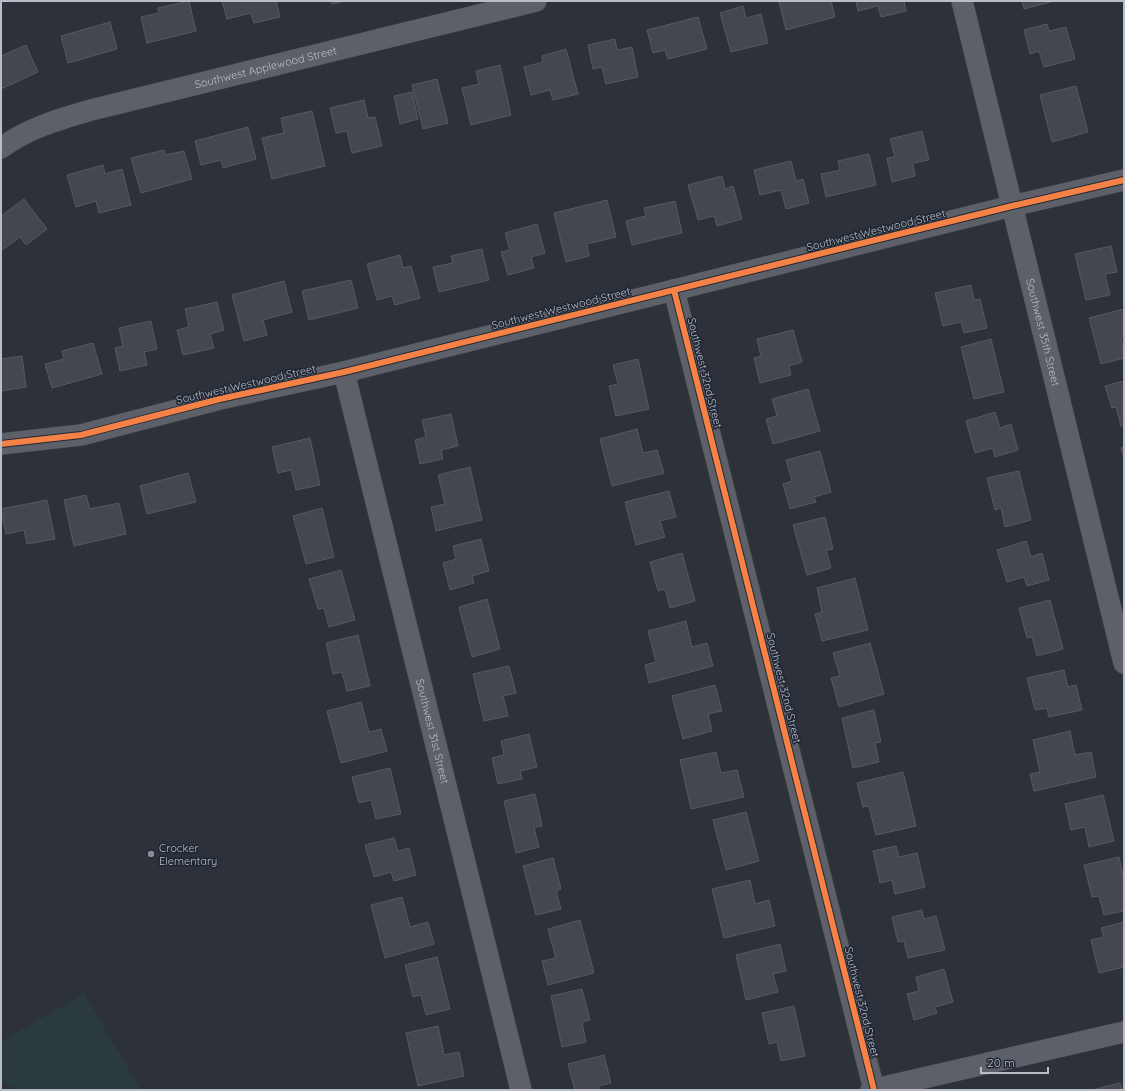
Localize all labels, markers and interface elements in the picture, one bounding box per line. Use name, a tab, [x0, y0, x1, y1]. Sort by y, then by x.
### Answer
street label: Southwest Applewood Street	[193, 43, 338, 91]
street label: Southwest Westwood Street	[805, 206, 947, 254]
street label: Southwest 35th Street	[1023, 277, 1063, 388]
street label: Southwest Westwood Street	[490, 284, 632, 332]
street label: Southwest 32nd Street	[684, 316, 726, 430]
street label: Southwest Westwood Street	[175, 361, 317, 407]
street label: Southwest 32nd Street	[763, 631, 805, 745]
street label: Southwest 31st Street	[413, 677, 452, 785]
place label: Crocker Elementary	[159, 841, 217, 868]
marker: Crocker Elementary	[146, 849, 156, 859]
street label: Southwest 32nd Street	[841, 945, 883, 1059]
scale bar	[981, 1049, 1048, 1075]
text: 20 m	[987, 1055, 1015, 1070]

